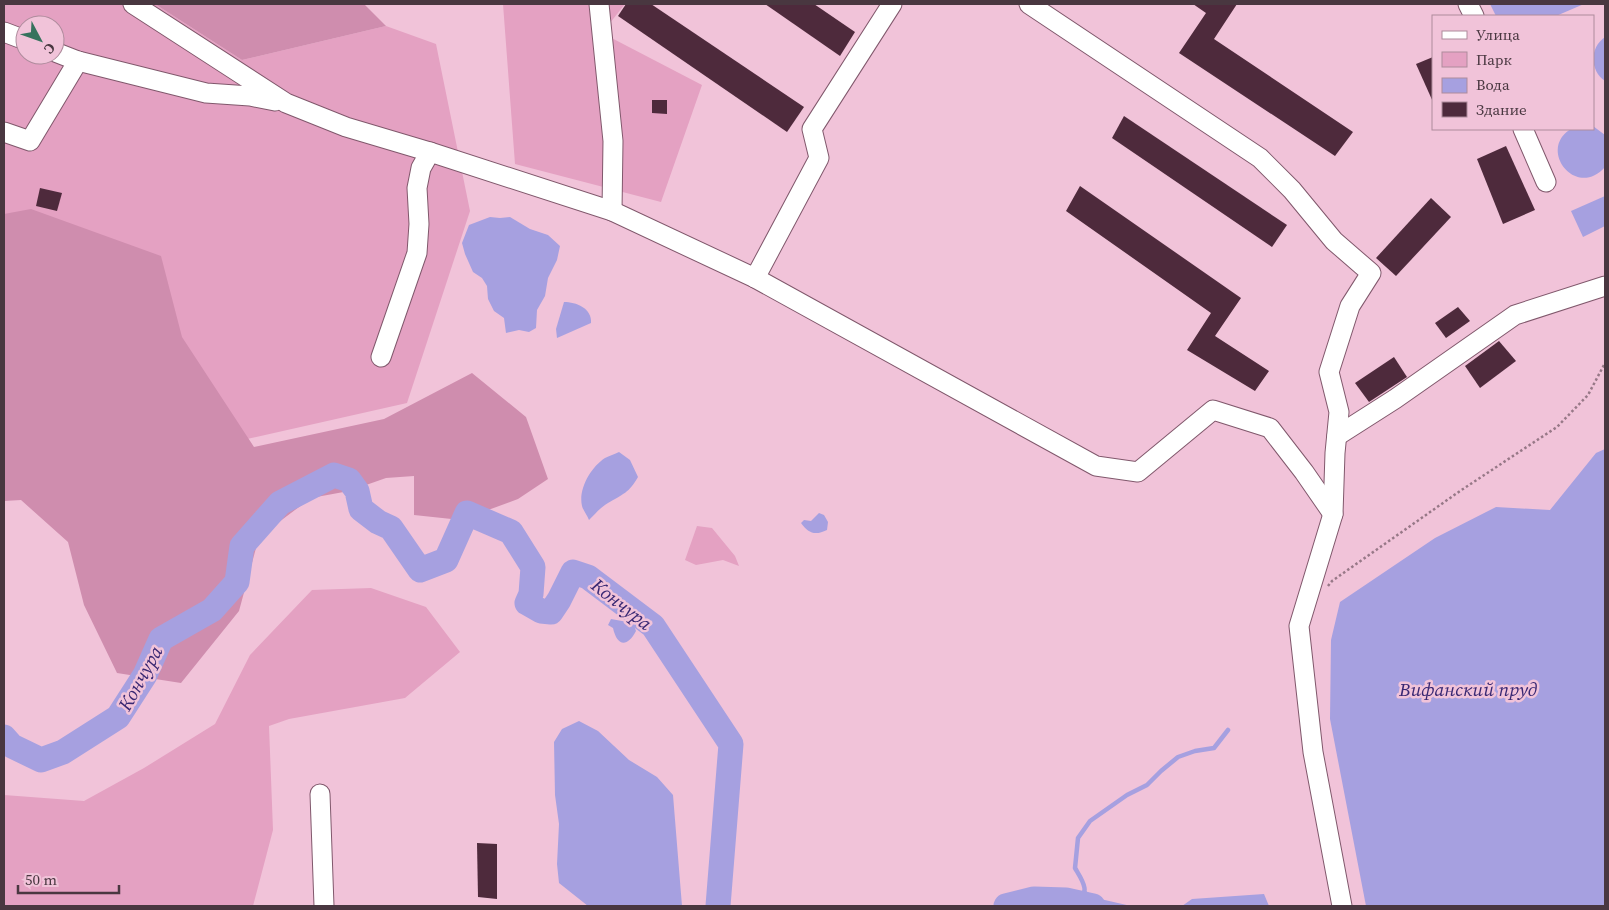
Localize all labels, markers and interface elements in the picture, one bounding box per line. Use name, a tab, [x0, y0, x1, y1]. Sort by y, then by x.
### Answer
north arrow	[15, 15, 65, 65]
legend	[1432, 15, 1594, 130]
text: Улица	[1476, 24, 1520, 45]
text: С	[39, 39, 60, 59]
text: Парк	[1476, 49, 1512, 70]
text: Вода	[1476, 74, 1510, 95]
text: Здание	[1476, 99, 1527, 120]
water label: Кончура	[585, 571, 658, 636]
water label: Кончура	[111, 641, 168, 716]
water label: Вифанский пруд	[1398, 676, 1538, 702]
scale bar	[18, 862, 119, 894]
text: 50 m	[25, 869, 57, 890]

